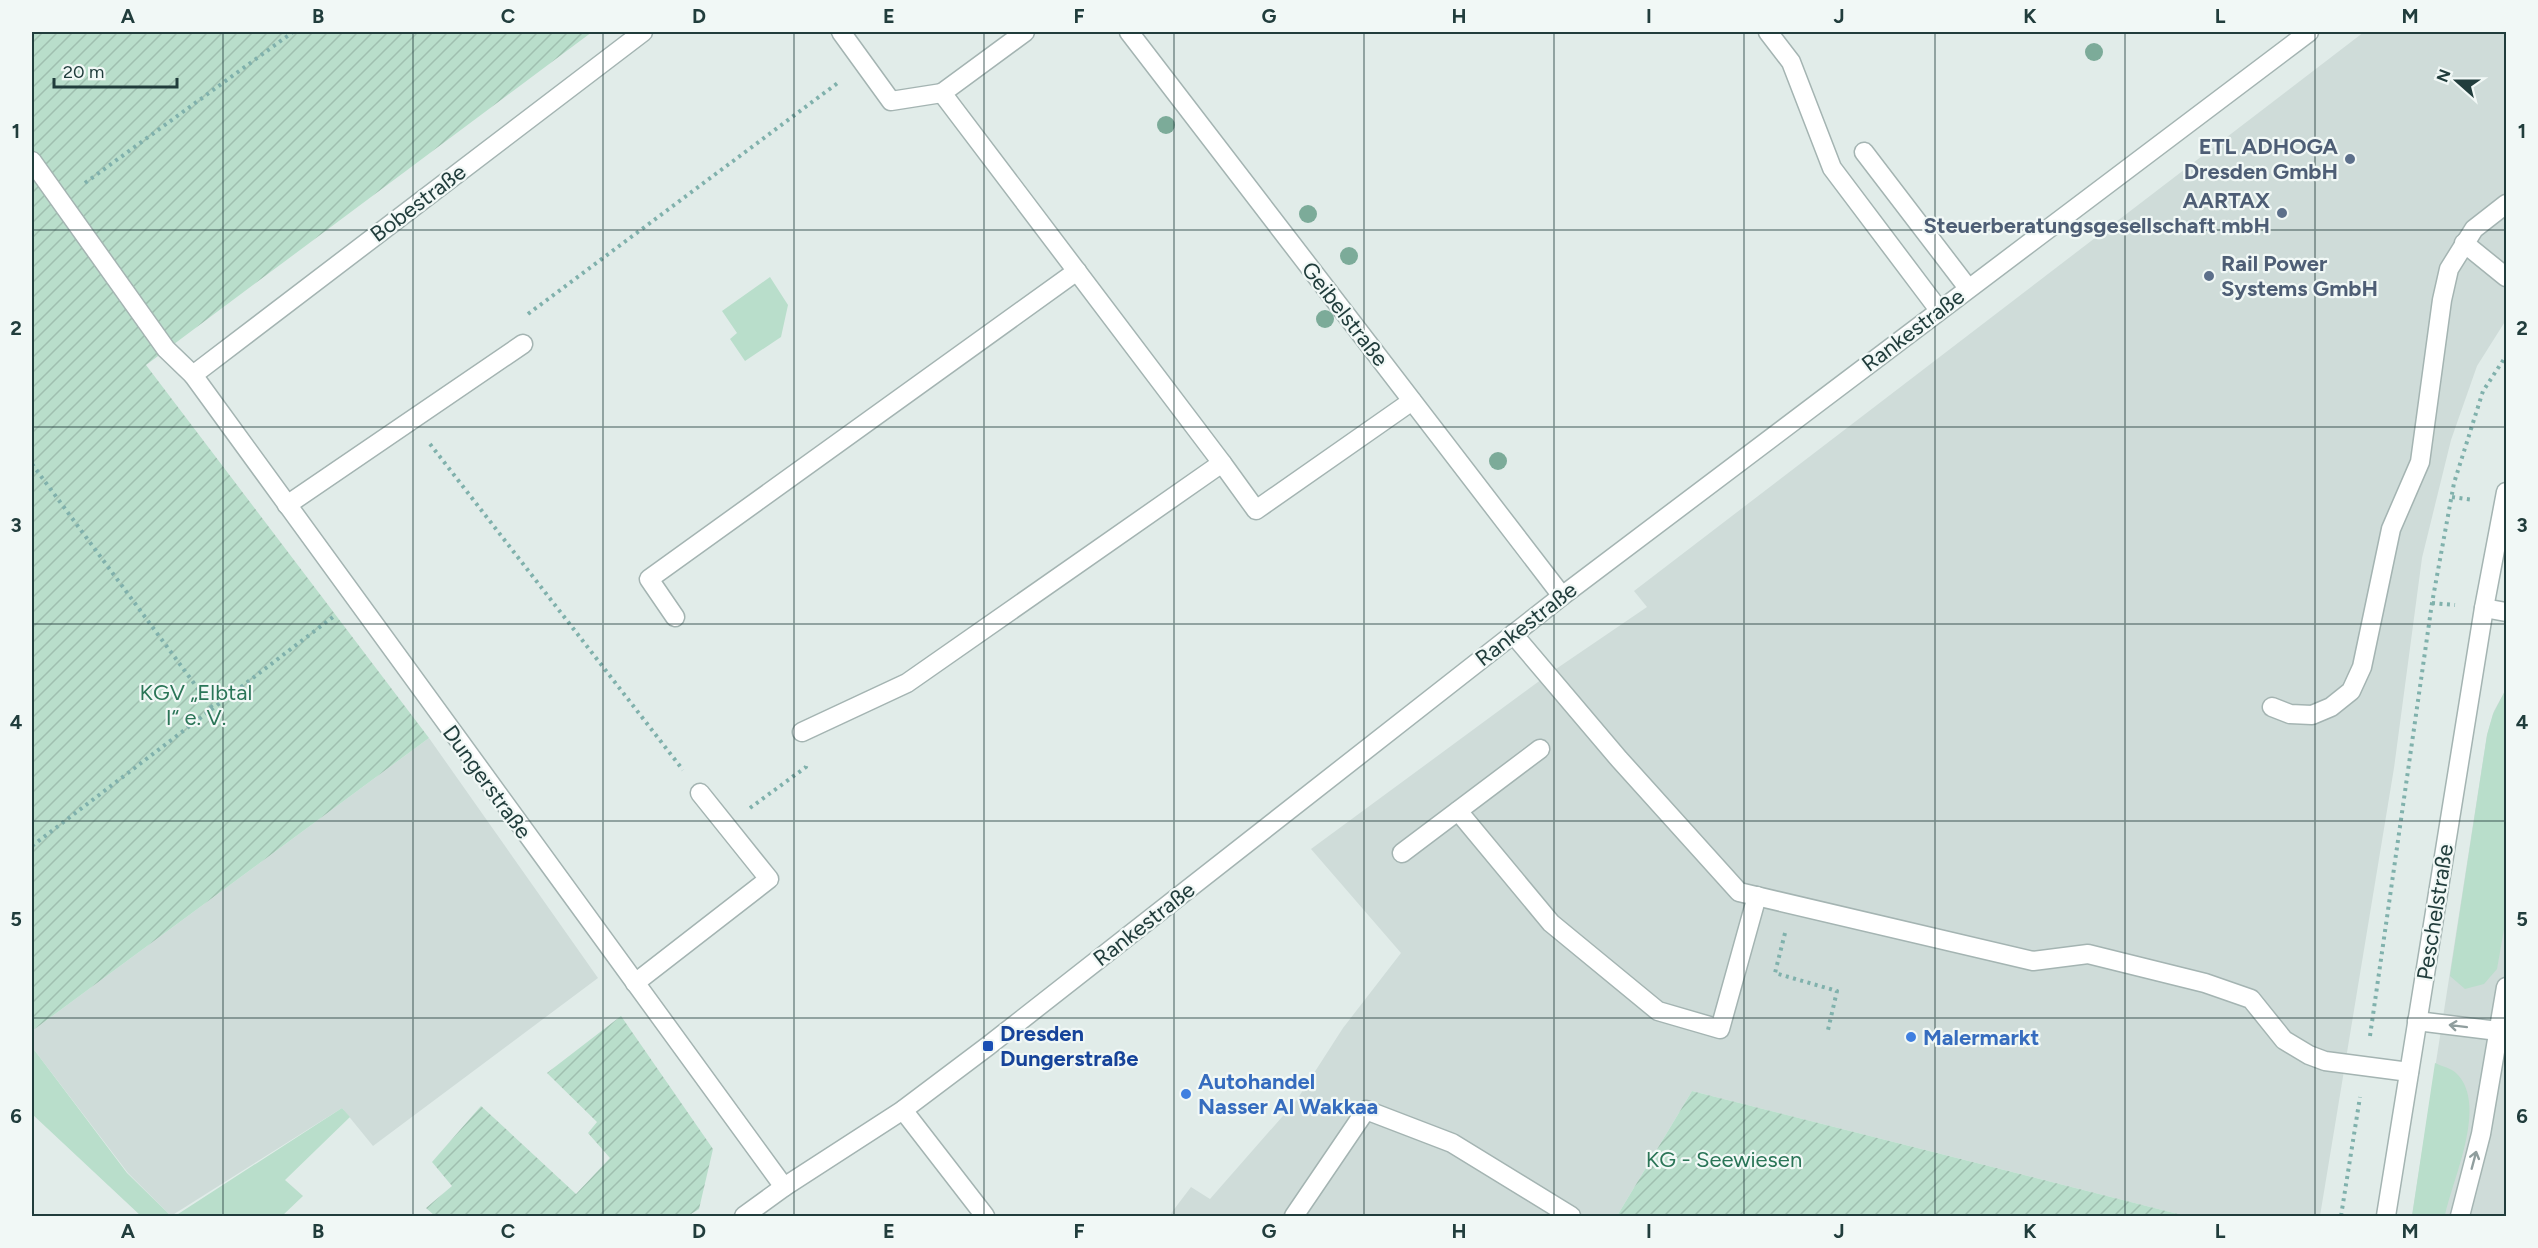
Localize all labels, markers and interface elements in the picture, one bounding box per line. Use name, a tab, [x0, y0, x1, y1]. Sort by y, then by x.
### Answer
text: A	[121, 4, 136, 28]
text: B	[312, 4, 324, 28]
text: C	[501, 4, 515, 28]
text: D	[692, 4, 706, 28]
text: E	[883, 4, 895, 28]
text: F	[1073, 4, 1085, 28]
text: G	[1262, 4, 1277, 28]
text: H	[1452, 4, 1467, 28]
text: I	[1646, 4, 1652, 28]
text: J	[1833, 4, 1845, 28]
text: K	[2023, 4, 2037, 28]
text: L	[2215, 4, 2226, 28]
text: M	[2401, 4, 2419, 28]
scale bar	[54, 51, 177, 89]
north arrow	[2427, 51, 2487, 111]
text: 20 m	[63, 61, 104, 83]
text: N	[2432, 67, 2455, 85]
text: 1	[12, 119, 20, 143]
text: 1	[2518, 119, 2526, 143]
place label: ETL ADHOGA Dresden GmbH	[2184, 133, 2338, 185]
marker: ETL ADHOGA Dresden GmbH	[2343, 152, 2357, 166]
street label: Bobestraße	[365, 158, 471, 248]
place label: AARTAX Steuerberatungsgesellschaft mbH	[1923, 187, 2270, 239]
marker: AARTAX Steuerberatungsgesellschaft mbH	[2275, 206, 2289, 220]
place label: Rail Power Systems GmbH	[2221, 250, 2378, 302]
street label: Geibelstraße	[1296, 256, 1394, 372]
marker: Rail Power Systems GmbH	[2202, 269, 2216, 283]
street label: Rankestraße	[1856, 283, 1970, 377]
text: 2	[10, 316, 22, 340]
text: 2	[2516, 316, 2528, 340]
text: 3	[10, 513, 22, 537]
text: 3	[2516, 513, 2528, 537]
street label: Rankestraße	[1470, 576, 1582, 672]
park label: KGV „Elbtal I“ e. V.	[140, 679, 252, 731]
text: 4	[10, 710, 23, 734]
text: 4	[2516, 710, 2529, 734]
street label: Dungerstraße	[437, 720, 537, 844]
street label: Peschelstraße	[2411, 842, 2459, 982]
street label: Rankestraße	[1088, 876, 1200, 972]
text: 5	[10, 907, 22, 931]
text: 5	[2516, 907, 2528, 931]
place label: Dresden Dungerstraße	[1000, 1020, 1138, 1072]
one-way arrow	[2448, 1021, 2468, 1032]
place label: Malermarkt	[1923, 1024, 2040, 1051]
marker: Malermarkt	[1904, 1030, 1918, 1044]
marker: Dresden Dungerstraße	[981, 1039, 995, 1053]
place label: Autohandel Nasser Al Wakkaa	[1198, 1068, 1378, 1120]
marker: Autohandel Nasser Al Wakkaa	[1179, 1087, 1193, 1101]
text: 6	[10, 1104, 22, 1128]
text: 6	[2516, 1104, 2528, 1128]
park label: KG - Seewiesen	[1646, 1146, 1802, 1173]
one-way arrow	[2469, 1151, 2481, 1170]
text: A	[121, 1219, 136, 1243]
text: B	[312, 1219, 324, 1243]
text: C	[501, 1219, 515, 1243]
text: D	[692, 1219, 706, 1243]
text: E	[883, 1219, 895, 1243]
text: F	[1073, 1219, 1085, 1243]
text: G	[1262, 1219, 1277, 1243]
text: H	[1452, 1219, 1467, 1243]
text: I	[1646, 1219, 1652, 1243]
text: J	[1833, 1219, 1845, 1243]
text: K	[2023, 1219, 2037, 1243]
text: L	[2215, 1219, 2226, 1243]
text: M	[2401, 1219, 2419, 1243]

